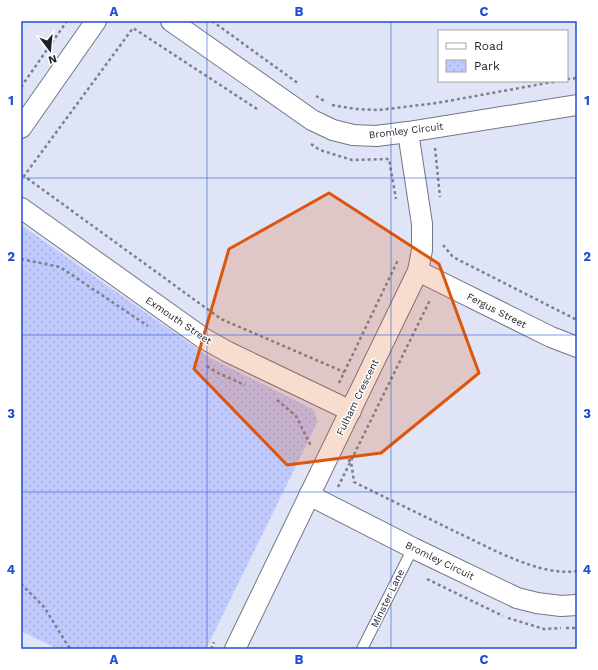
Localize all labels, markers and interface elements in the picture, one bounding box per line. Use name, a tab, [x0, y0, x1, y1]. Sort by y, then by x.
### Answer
text: A	[110, 4, 119, 19]
text: B	[295, 4, 304, 19]
text: C	[480, 4, 489, 19]
north arrow	[30, 30, 70, 70]
legend	[438, 30, 568, 82]
text: Road	[474, 39, 503, 53]
text: N	[47, 52, 58, 67]
text: Park	[474, 59, 500, 73]
text: 1	[8, 93, 14, 108]
text: 1	[584, 93, 590, 108]
street label: Bromley Circuit	[368, 120, 445, 141]
text: 2	[7, 249, 15, 264]
text: 2	[583, 249, 591, 264]
street label: Fergus Street	[465, 291, 529, 331]
street label: Exmouth Street	[144, 294, 215, 347]
street label: Fulham Crescent	[334, 357, 381, 437]
text: 3	[7, 406, 15, 421]
text: 3	[583, 406, 591, 421]
street label: Bromley Circuit	[404, 539, 477, 582]
text: 4	[7, 562, 16, 577]
text: 4	[583, 562, 592, 577]
street label: Minster Lane	[369, 567, 406, 629]
text: A	[110, 652, 119, 667]
text: B	[295, 652, 304, 667]
text: C	[480, 652, 489, 667]

